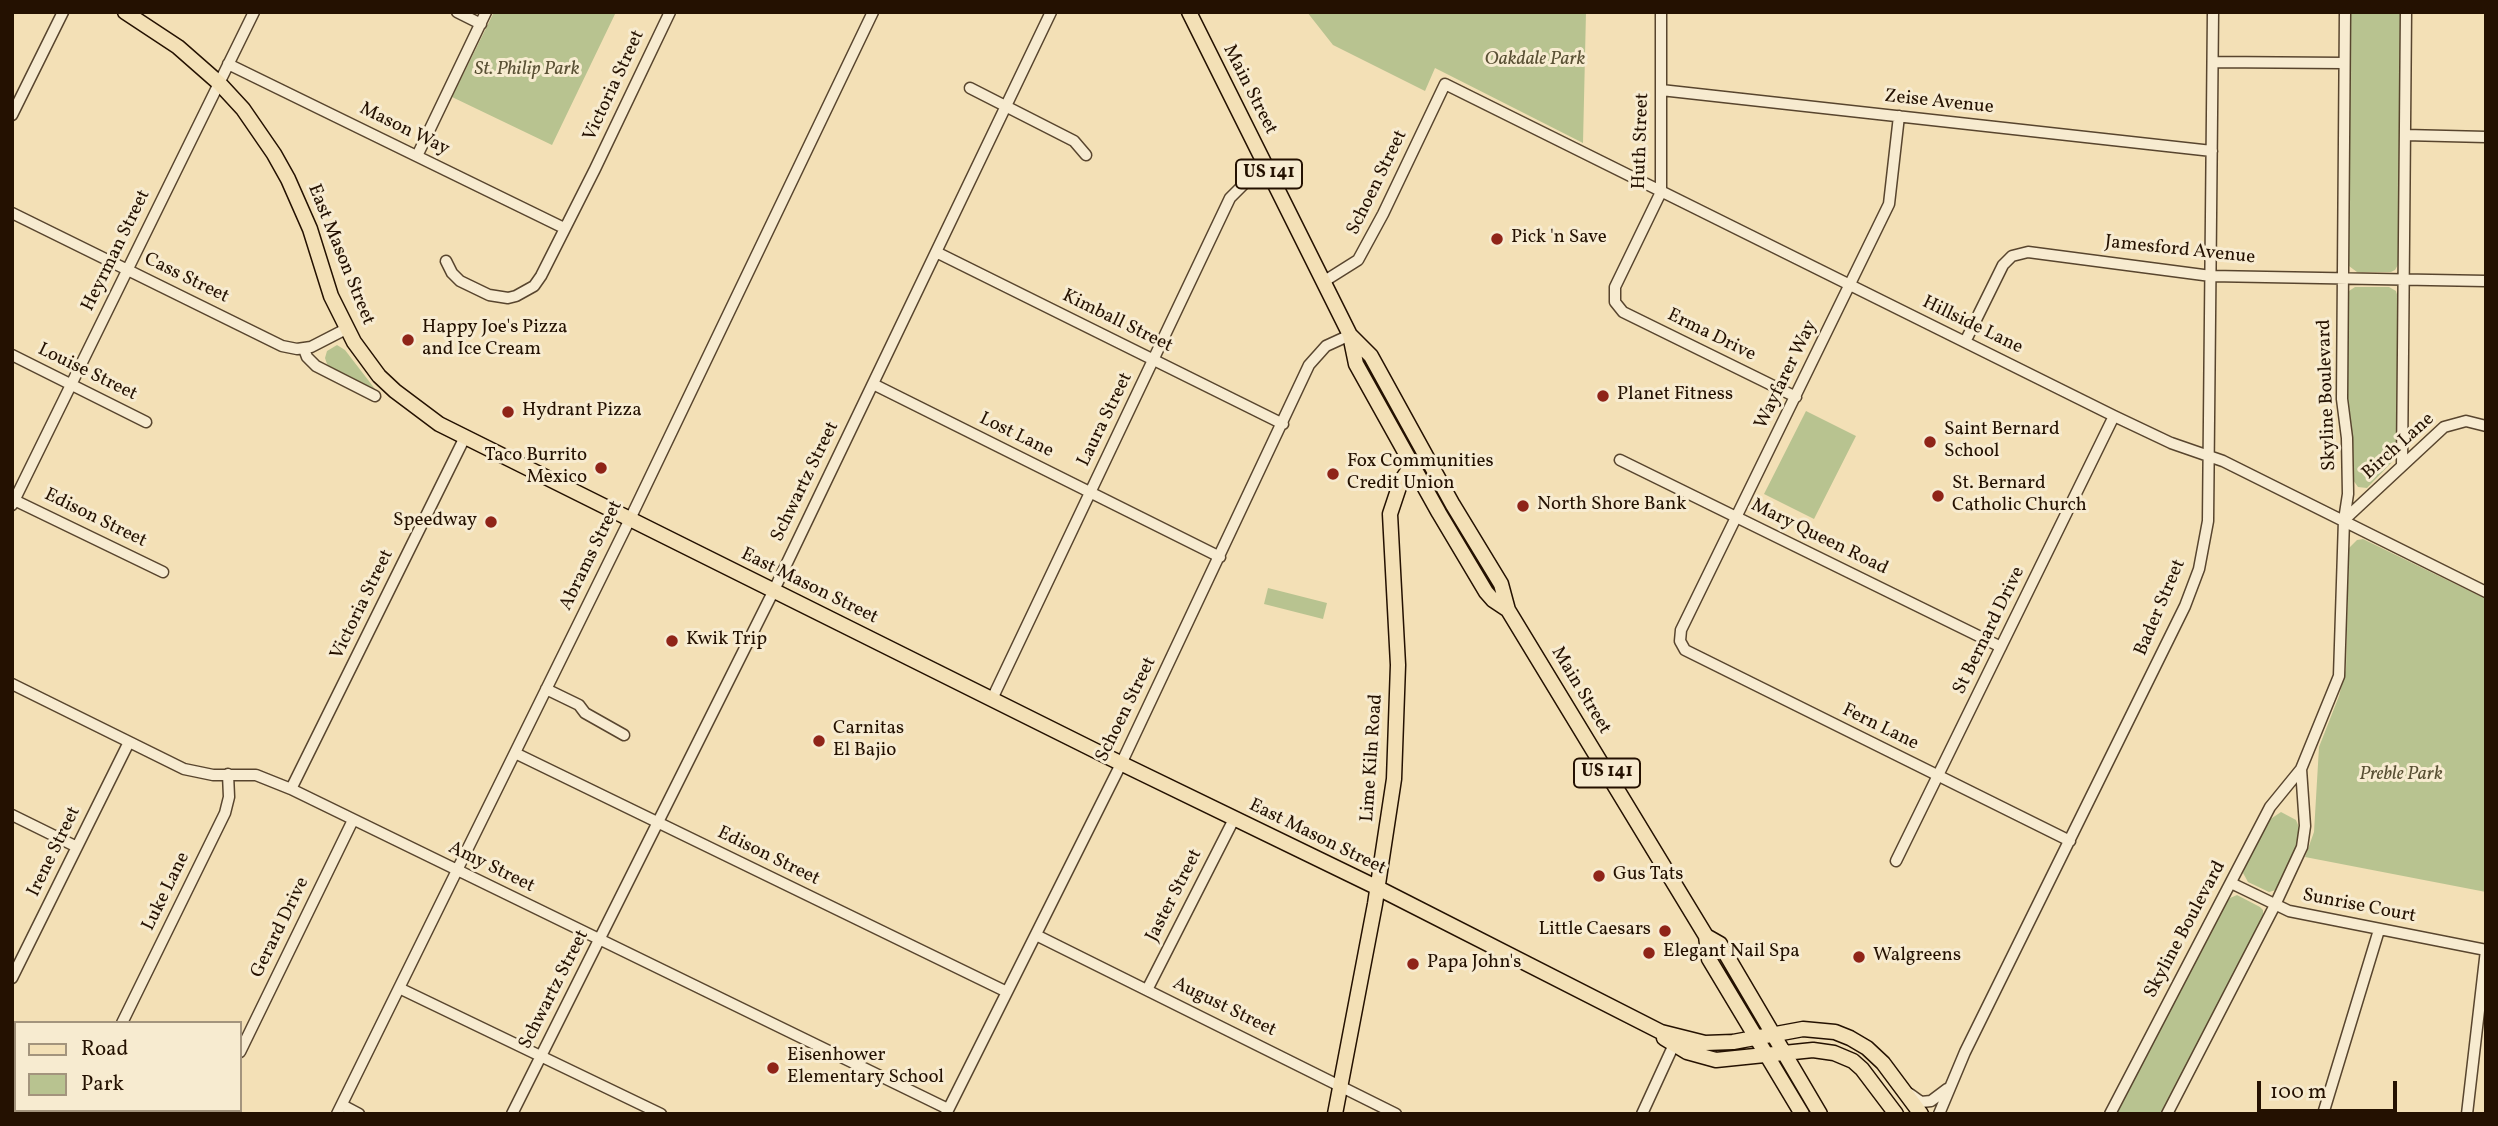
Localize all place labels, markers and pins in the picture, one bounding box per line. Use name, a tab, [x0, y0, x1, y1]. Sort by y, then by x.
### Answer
place label: Pick 'n Save	[1511, 228, 1607, 250]
marker: Pick 'n Save	[1489, 231, 1505, 247]
place label: Happy Joe's Pizza and Ice Cream	[422, 318, 567, 362]
marker: Happy Joe's Pizza and Ice Cream	[400, 332, 416, 348]
place label: Planet Fitness	[1617, 385, 1733, 407]
marker: Planet Fitness	[1595, 388, 1611, 404]
place label: Hydrant Pizza	[522, 401, 642, 423]
marker: Hydrant Pizza	[500, 404, 516, 420]
place label: Saint Bernard School	[1944, 420, 2060, 464]
marker: Saint Bernard School	[1922, 434, 1938, 450]
place label: Taco Burrito Mexico	[484, 446, 587, 490]
place label: Fox Communities Credit Union	[1347, 452, 1494, 496]
marker: Taco Burrito Mexico	[593, 460, 609, 476]
marker: Fox Communities Credit Union	[1325, 466, 1341, 482]
place label: St. Bernard Catholic Church	[1952, 474, 2087, 518]
marker: St. Bernard Catholic Church	[1930, 488, 1946, 504]
place label: North Shore Bank	[1537, 495, 1687, 517]
marker: North Shore Bank	[1515, 498, 1531, 514]
place label: Speedway	[393, 511, 477, 533]
marker: Speedway	[483, 514, 499, 530]
place label: Kwik Trip	[686, 630, 767, 652]
marker: Kwik Trip	[664, 633, 680, 649]
place label: Carnitas El Bajio	[833, 719, 904, 763]
marker: Carnitas El Bajio	[811, 733, 827, 749]
place label: Gus Tats	[1613, 865, 1683, 887]
marker: Gus Tats	[1591, 868, 1607, 884]
place label: Little Caesars	[1538, 920, 1651, 942]
marker: Little Caesars	[1657, 923, 1673, 939]
place label: Elegant Nail Spa	[1663, 942, 1800, 964]
marker: Elegant Nail Spa	[1641, 945, 1657, 961]
place label: Walgreens	[1873, 946, 1961, 968]
marker: Walgreens	[1851, 949, 1867, 965]
place label: Papa John's	[1427, 953, 1521, 975]
marker: Papa John's	[1405, 956, 1421, 972]
place label: Eisenhower Elementary School	[787, 1046, 944, 1090]
marker: Eisenhower Elementary School	[765, 1060, 781, 1076]

